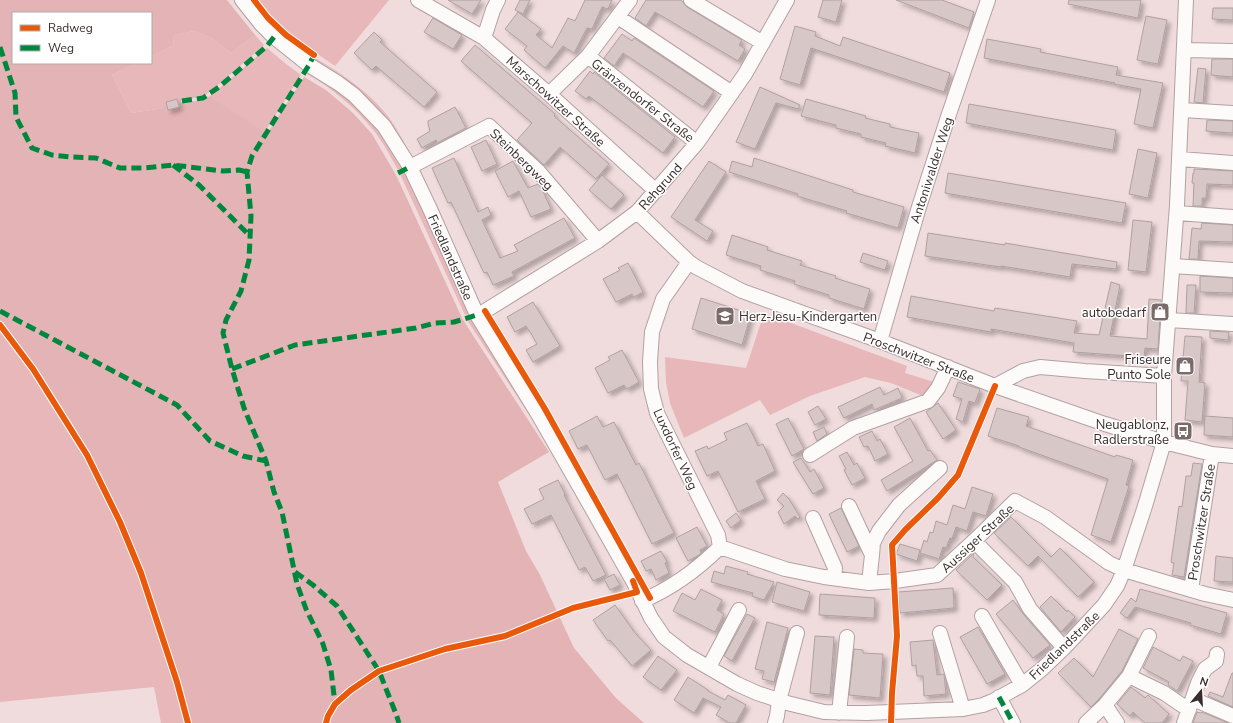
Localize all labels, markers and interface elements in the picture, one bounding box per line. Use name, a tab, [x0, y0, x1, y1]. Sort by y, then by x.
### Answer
legend	[12, 12, 152, 64]
text: Radweg	[48, 20, 93, 36]
text: Weg	[48, 40, 74, 56]
street label: Marschowitzer Straße	[502, 52, 609, 151]
street label: Gränzendorfer Straße	[587, 55, 698, 147]
street label: Antoniwalder Weg	[906, 115, 958, 226]
street label: Steinbergweg	[486, 125, 557, 195]
street label: Rehgrund	[635, 159, 687, 214]
street label: Friedlandstraße	[423, 212, 477, 303]
shop icon: autobedarf	[1149, 301, 1171, 323]
place label: autobedarf	[1082, 304, 1147, 322]
school or university icon: Herz-Jesu-Kindergarten	[714, 305, 736, 327]
place label: Herz-Jesu-Kindergarten	[739, 308, 877, 326]
street label: Proschwitzer Straße	[860, 328, 977, 387]
place label: Friseure Punto Sole	[1107, 351, 1171, 384]
shop icon: Friseure Punto Sole	[1174, 355, 1196, 377]
street label: Luxdorfer Weg	[648, 406, 702, 493]
place label: Neugablonz, Radlerstraße	[1093, 416, 1169, 449]
bus stop icon: Neugablonz, Radlerstraße	[1172, 420, 1194, 442]
street label: Proschwitzer Straße	[1184, 463, 1220, 582]
street label: Aussiger Straße	[937, 500, 1018, 577]
street label: Friedlandstraße	[1025, 607, 1104, 684]
north arrow	[1181, 671, 1221, 711]
text: N	[1198, 674, 1210, 690]

